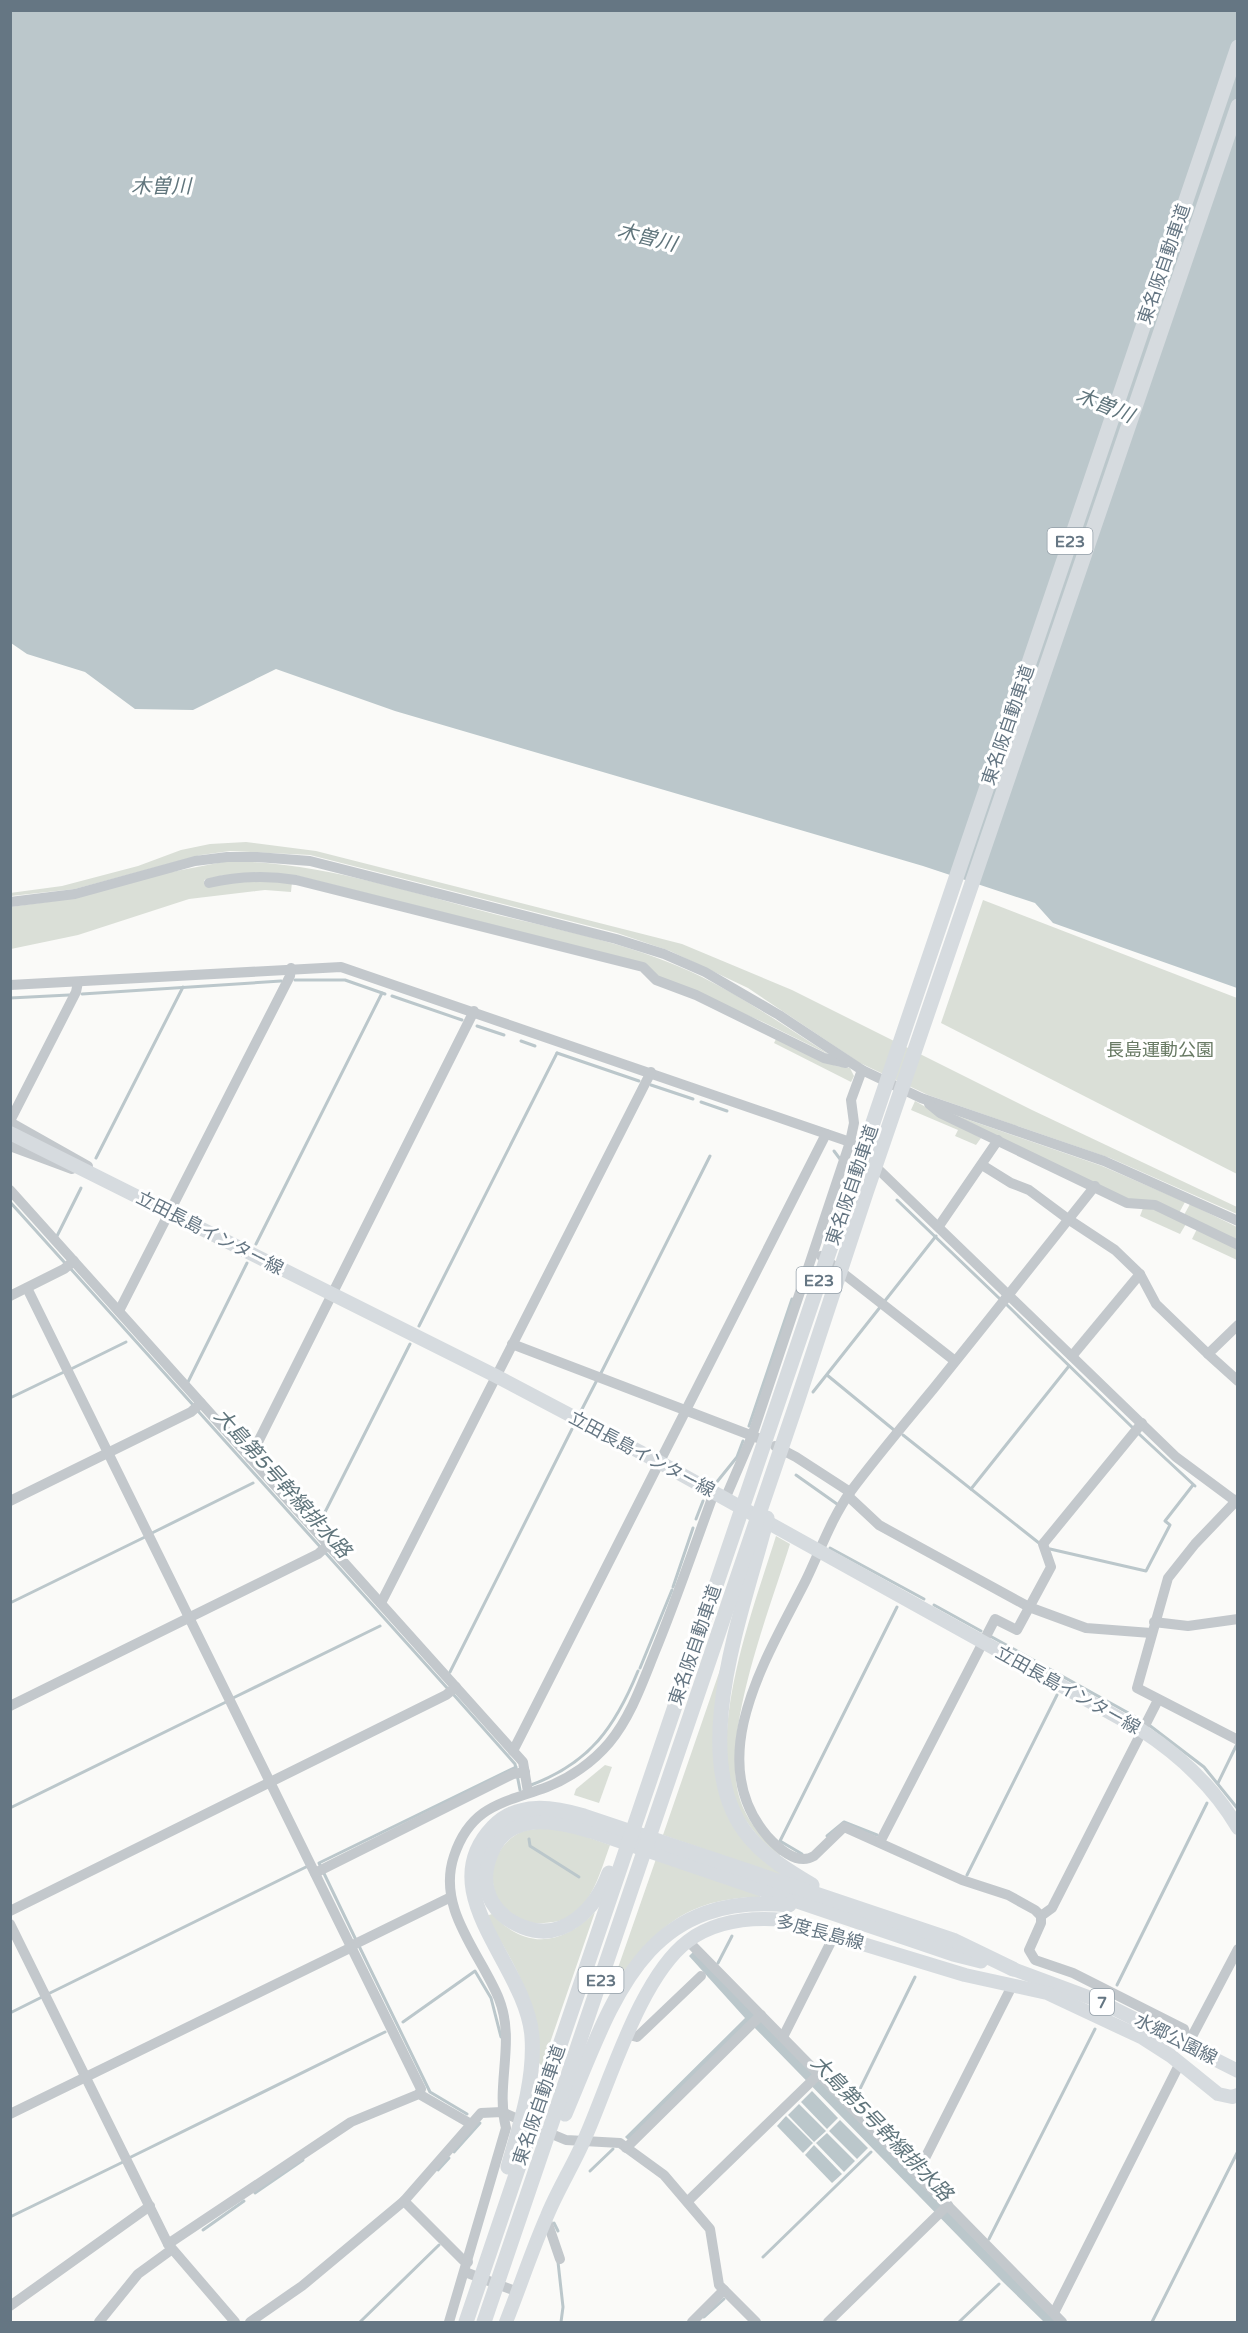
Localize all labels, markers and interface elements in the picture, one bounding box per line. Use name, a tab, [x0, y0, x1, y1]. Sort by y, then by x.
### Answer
water label: 木曽川	[131, 175, 193, 199]
street label: 東名阪自動車道	[1133, 201, 1195, 327]
water label: 木曽川	[615, 219, 681, 257]
water label: 木曽川	[1072, 384, 1139, 429]
road number: E23	[1048, 528, 1092, 554]
street label: 東名阪自動車道	[977, 662, 1039, 788]
park label: 長島運動公園	[1106, 1039, 1214, 1061]
street label: 東名阪自動車道	[821, 1122, 883, 1248]
street label: 立田長島インター線	[133, 1186, 287, 1280]
road number: E23	[796, 1267, 842, 1293]
water label: 大島第5号幹線排水路	[209, 1404, 357, 1565]
street label: 立田長島インター線	[565, 1406, 719, 1502]
street label: 東名阪自動車道	[664, 1582, 726, 1708]
street label: 立田長島インター線	[992, 1641, 1144, 1739]
street label: 多度長島線	[774, 1910, 866, 1954]
road number: E23	[578, 1967, 624, 1993]
road number: 7	[1090, 1989, 1114, 2015]
street label: 水郷公園線	[1131, 2009, 1221, 2069]
street label: 東名阪自動車道	[508, 2042, 570, 2168]
water label: 大島第5号幹線排水路	[806, 2051, 958, 2208]

